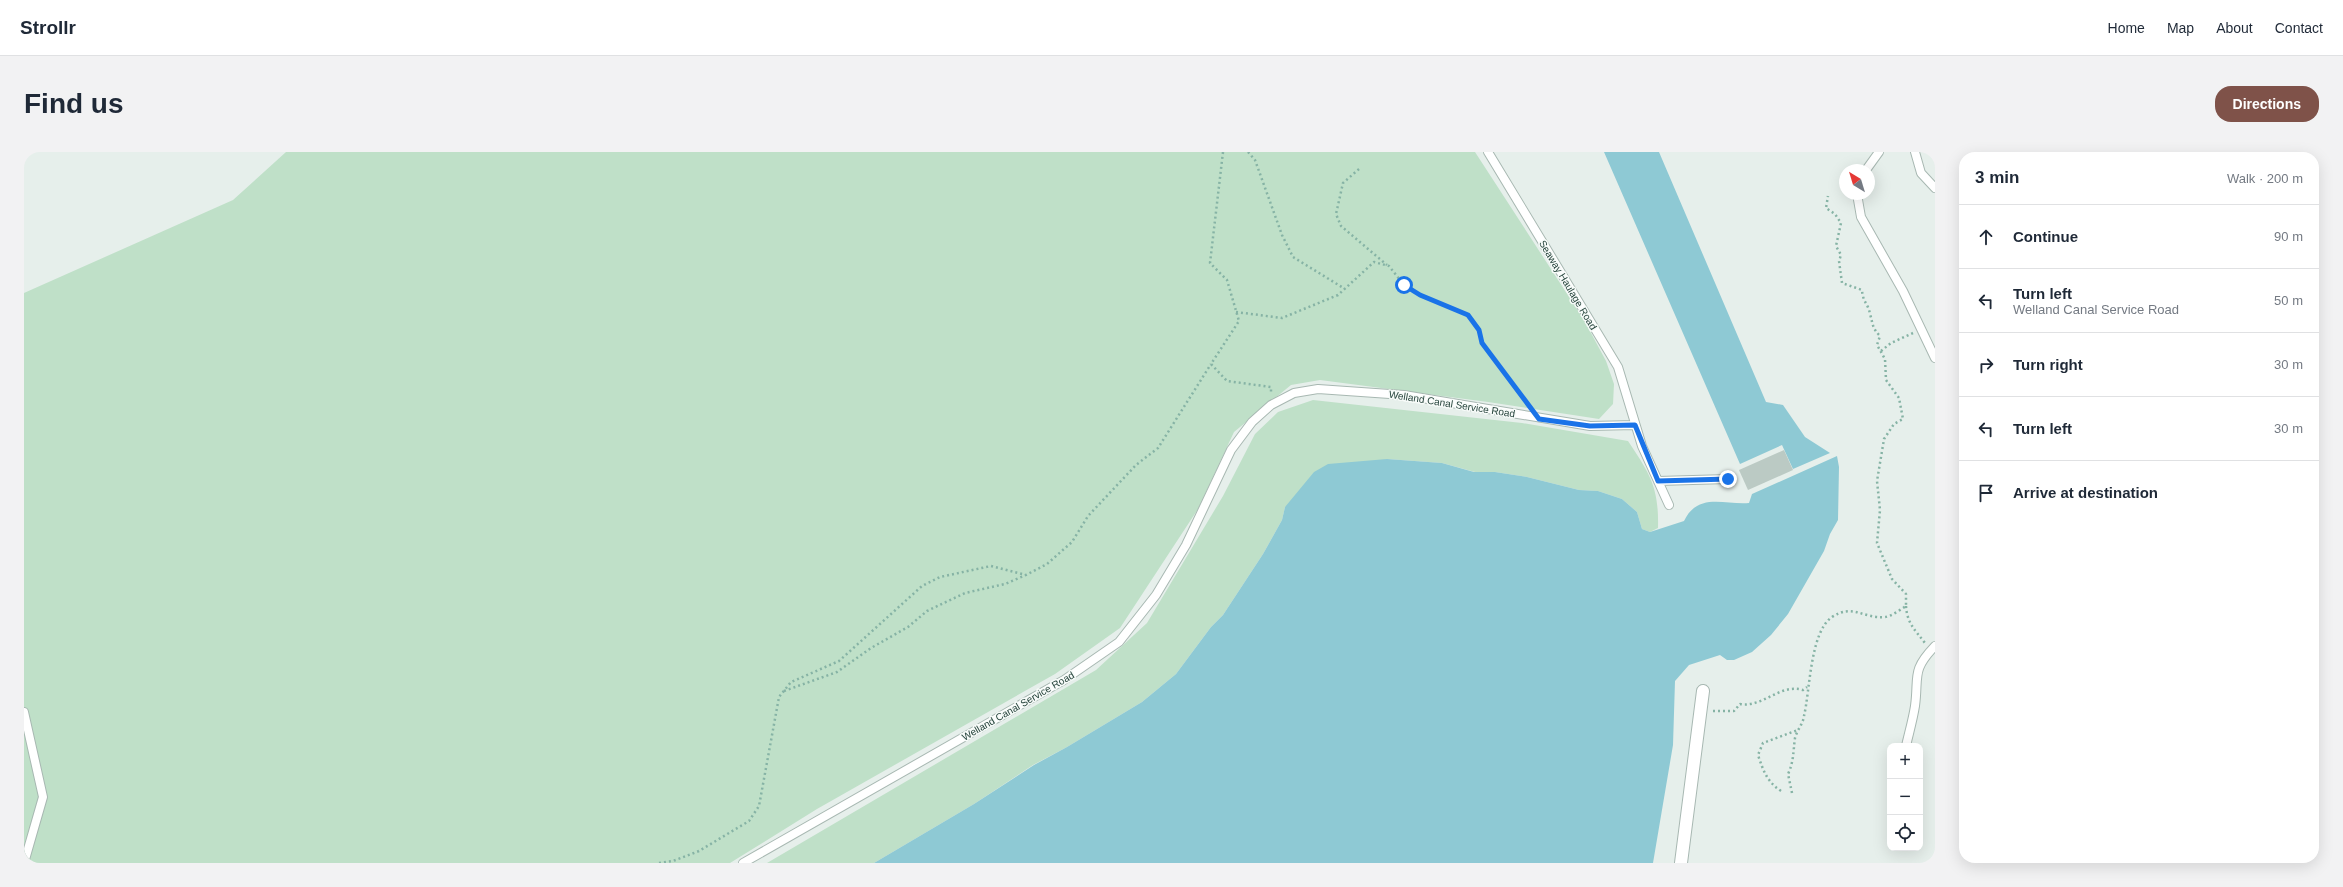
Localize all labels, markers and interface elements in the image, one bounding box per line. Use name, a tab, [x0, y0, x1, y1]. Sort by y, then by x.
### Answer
text: Strollr	[20, 17, 76, 38]
text: Home	[2108, 20, 2145, 36]
text: Map	[2167, 20, 2194, 36]
text: About	[2216, 20, 2253, 36]
text: Contact	[2275, 20, 2323, 36]
button: Directions	[2215, 86, 2319, 122]
text: Find us	[24, 88, 124, 119]
north arrow	[1839, 164, 1875, 200]
text: 3 min	[1975, 168, 2019, 187]
text: Walk · 200 m	[2227, 171, 2303, 186]
icon: ahead	[1975, 226, 1997, 248]
text: Continue	[2013, 228, 2078, 245]
text: 90 m	[2274, 229, 2303, 244]
street label: Seaway Haulage Road	[1537, 238, 1599, 332]
route start	[1395, 276, 1413, 294]
text: Turn left	[2013, 285, 2072, 302]
icon: left	[1975, 290, 1997, 312]
text: 50 m	[2274, 293, 2303, 308]
text: Welland Canal Service Road	[2013, 302, 2179, 317]
icon: right	[1975, 354, 1997, 376]
text: Turn right	[2013, 356, 2083, 373]
text: 30 m	[2274, 357, 2303, 372]
street label: Welland Canal Service Road	[1388, 389, 1516, 419]
icon: left	[1975, 418, 1997, 440]
text: Turn left	[2013, 420, 2072, 437]
text: 30 m	[2274, 421, 2303, 436]
route end	[1719, 470, 1737, 488]
icon: arrive	[1975, 482, 1997, 504]
text: Arrive at destination	[2013, 484, 2158, 501]
street label: Welland Canal Service Road	[960, 669, 1076, 743]
map controls	[1887, 743, 1923, 851]
button: +	[1887, 743, 1923, 779]
button: −	[1887, 779, 1923, 815]
button: locate	[1887, 815, 1923, 851]

